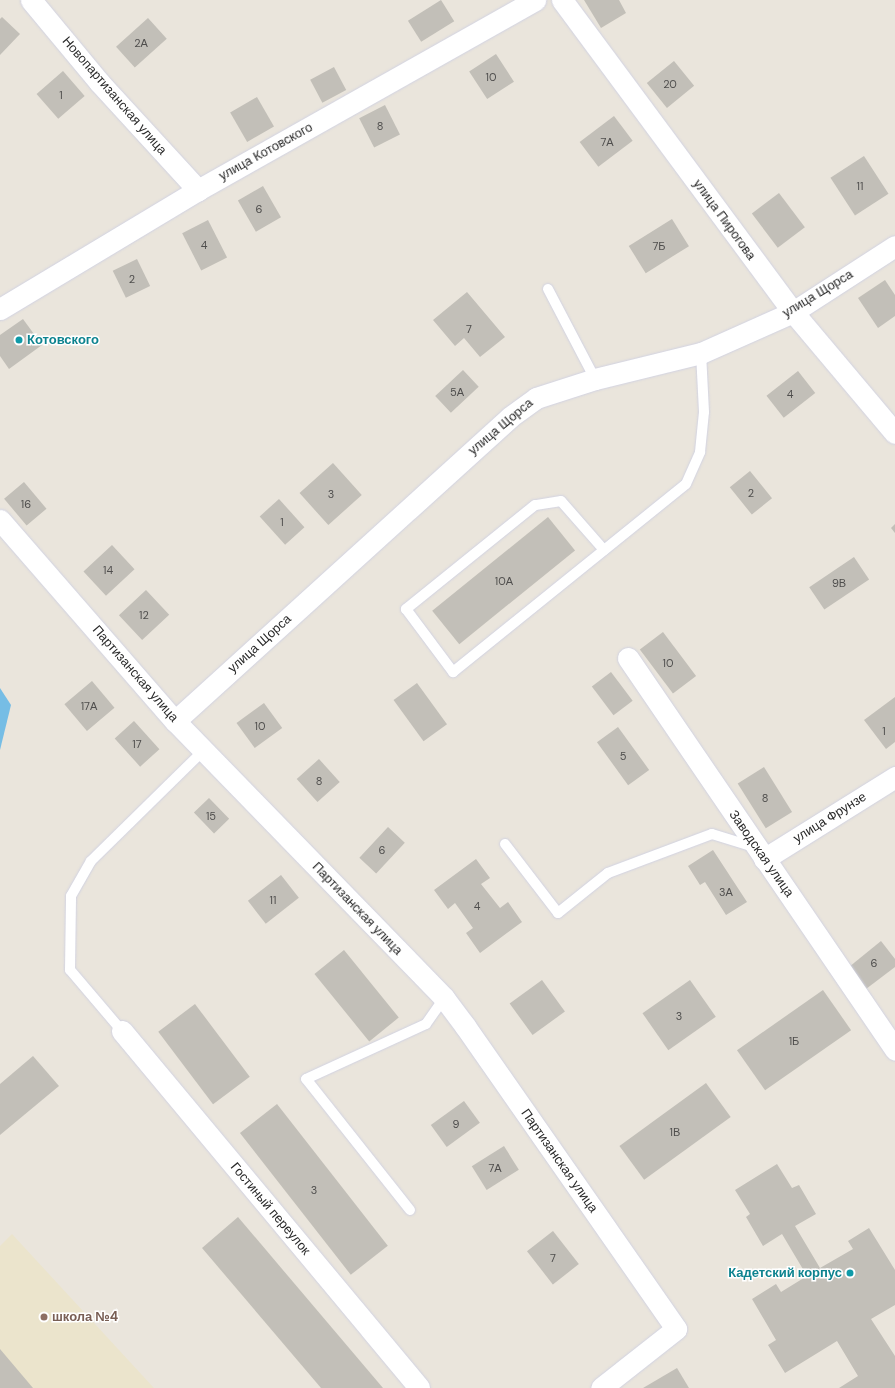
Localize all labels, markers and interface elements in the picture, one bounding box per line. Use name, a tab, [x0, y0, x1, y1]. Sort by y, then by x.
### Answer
street label: Новопартизанская улица	[58, 34, 170, 158]
house number: 2А	[134, 36, 148, 50]
house number: 10	[486, 70, 496, 84]
house number: 20	[663, 77, 677, 91]
house number: 1	[59, 88, 63, 102]
house number: 8	[377, 119, 383, 133]
street label: улица Котовского	[216, 120, 316, 184]
house number: 7А	[600, 135, 614, 149]
street label: улица Пирогова	[689, 177, 759, 263]
house number: 11	[857, 179, 863, 193]
house number: 6	[256, 202, 262, 216]
house number: 4	[201, 238, 207, 252]
house number: 7Б	[652, 239, 666, 253]
street label: улица Щорса	[780, 267, 856, 321]
house number: 2	[129, 272, 135, 286]
house number: 7	[466, 322, 472, 336]
place label: Котовского	[27, 332, 99, 348]
marker: Котовского	[14, 335, 24, 345]
house number: 5А	[450, 385, 464, 399]
house number: 4	[787, 387, 793, 401]
street label: улица Щорса	[466, 395, 536, 459]
house number: 2	[748, 486, 754, 500]
house number: 3	[328, 487, 334, 501]
house number: 16	[21, 497, 31, 511]
house number: 1	[280, 515, 284, 529]
house number: 14	[103, 563, 113, 577]
house number: 10А	[495, 574, 513, 588]
house number: 9В	[832, 576, 846, 590]
house number: 12	[139, 608, 149, 622]
street label: улица Щорса	[225, 612, 295, 676]
street label: Партизанская улица	[89, 622, 181, 726]
house number: 10	[663, 656, 673, 670]
house number: 17А	[81, 699, 97, 713]
house number: 10	[255, 719, 265, 733]
house number: 1	[882, 724, 886, 738]
house number: 17	[132, 737, 142, 751]
house number: 5	[620, 749, 626, 763]
house number: 8	[316, 774, 322, 788]
street label: улица Фрунзе	[791, 789, 869, 847]
house number: 8	[762, 791, 768, 805]
street label: Заводская улица	[725, 808, 797, 900]
house number: 15	[206, 809, 216, 823]
house number: 6	[379, 843, 385, 857]
street label: Партизанская улица	[309, 859, 405, 959]
house number: 3А	[719, 885, 733, 899]
house number: 11	[270, 893, 276, 907]
house number: 4	[474, 899, 480, 913]
house number: 6	[871, 956, 877, 970]
house number: 3	[676, 1009, 682, 1023]
house number: 1Б	[789, 1034, 799, 1048]
street label: Партизанская улица	[517, 1106, 601, 1216]
house number: 9	[453, 1117, 459, 1131]
house number: 1В	[670, 1125, 680, 1139]
street label: Гостиный переулок	[227, 1160, 313, 1258]
house number: 7А	[488, 1161, 502, 1175]
house number: 3	[311, 1183, 317, 1197]
house number: 7	[550, 1251, 556, 1265]
place label: Кадетский корпус	[728, 1265, 842, 1281]
marker: Кадетский корпус	[845, 1268, 855, 1278]
place label: школа №4	[52, 1309, 118, 1325]
marker: школа №4	[39, 1312, 49, 1322]

